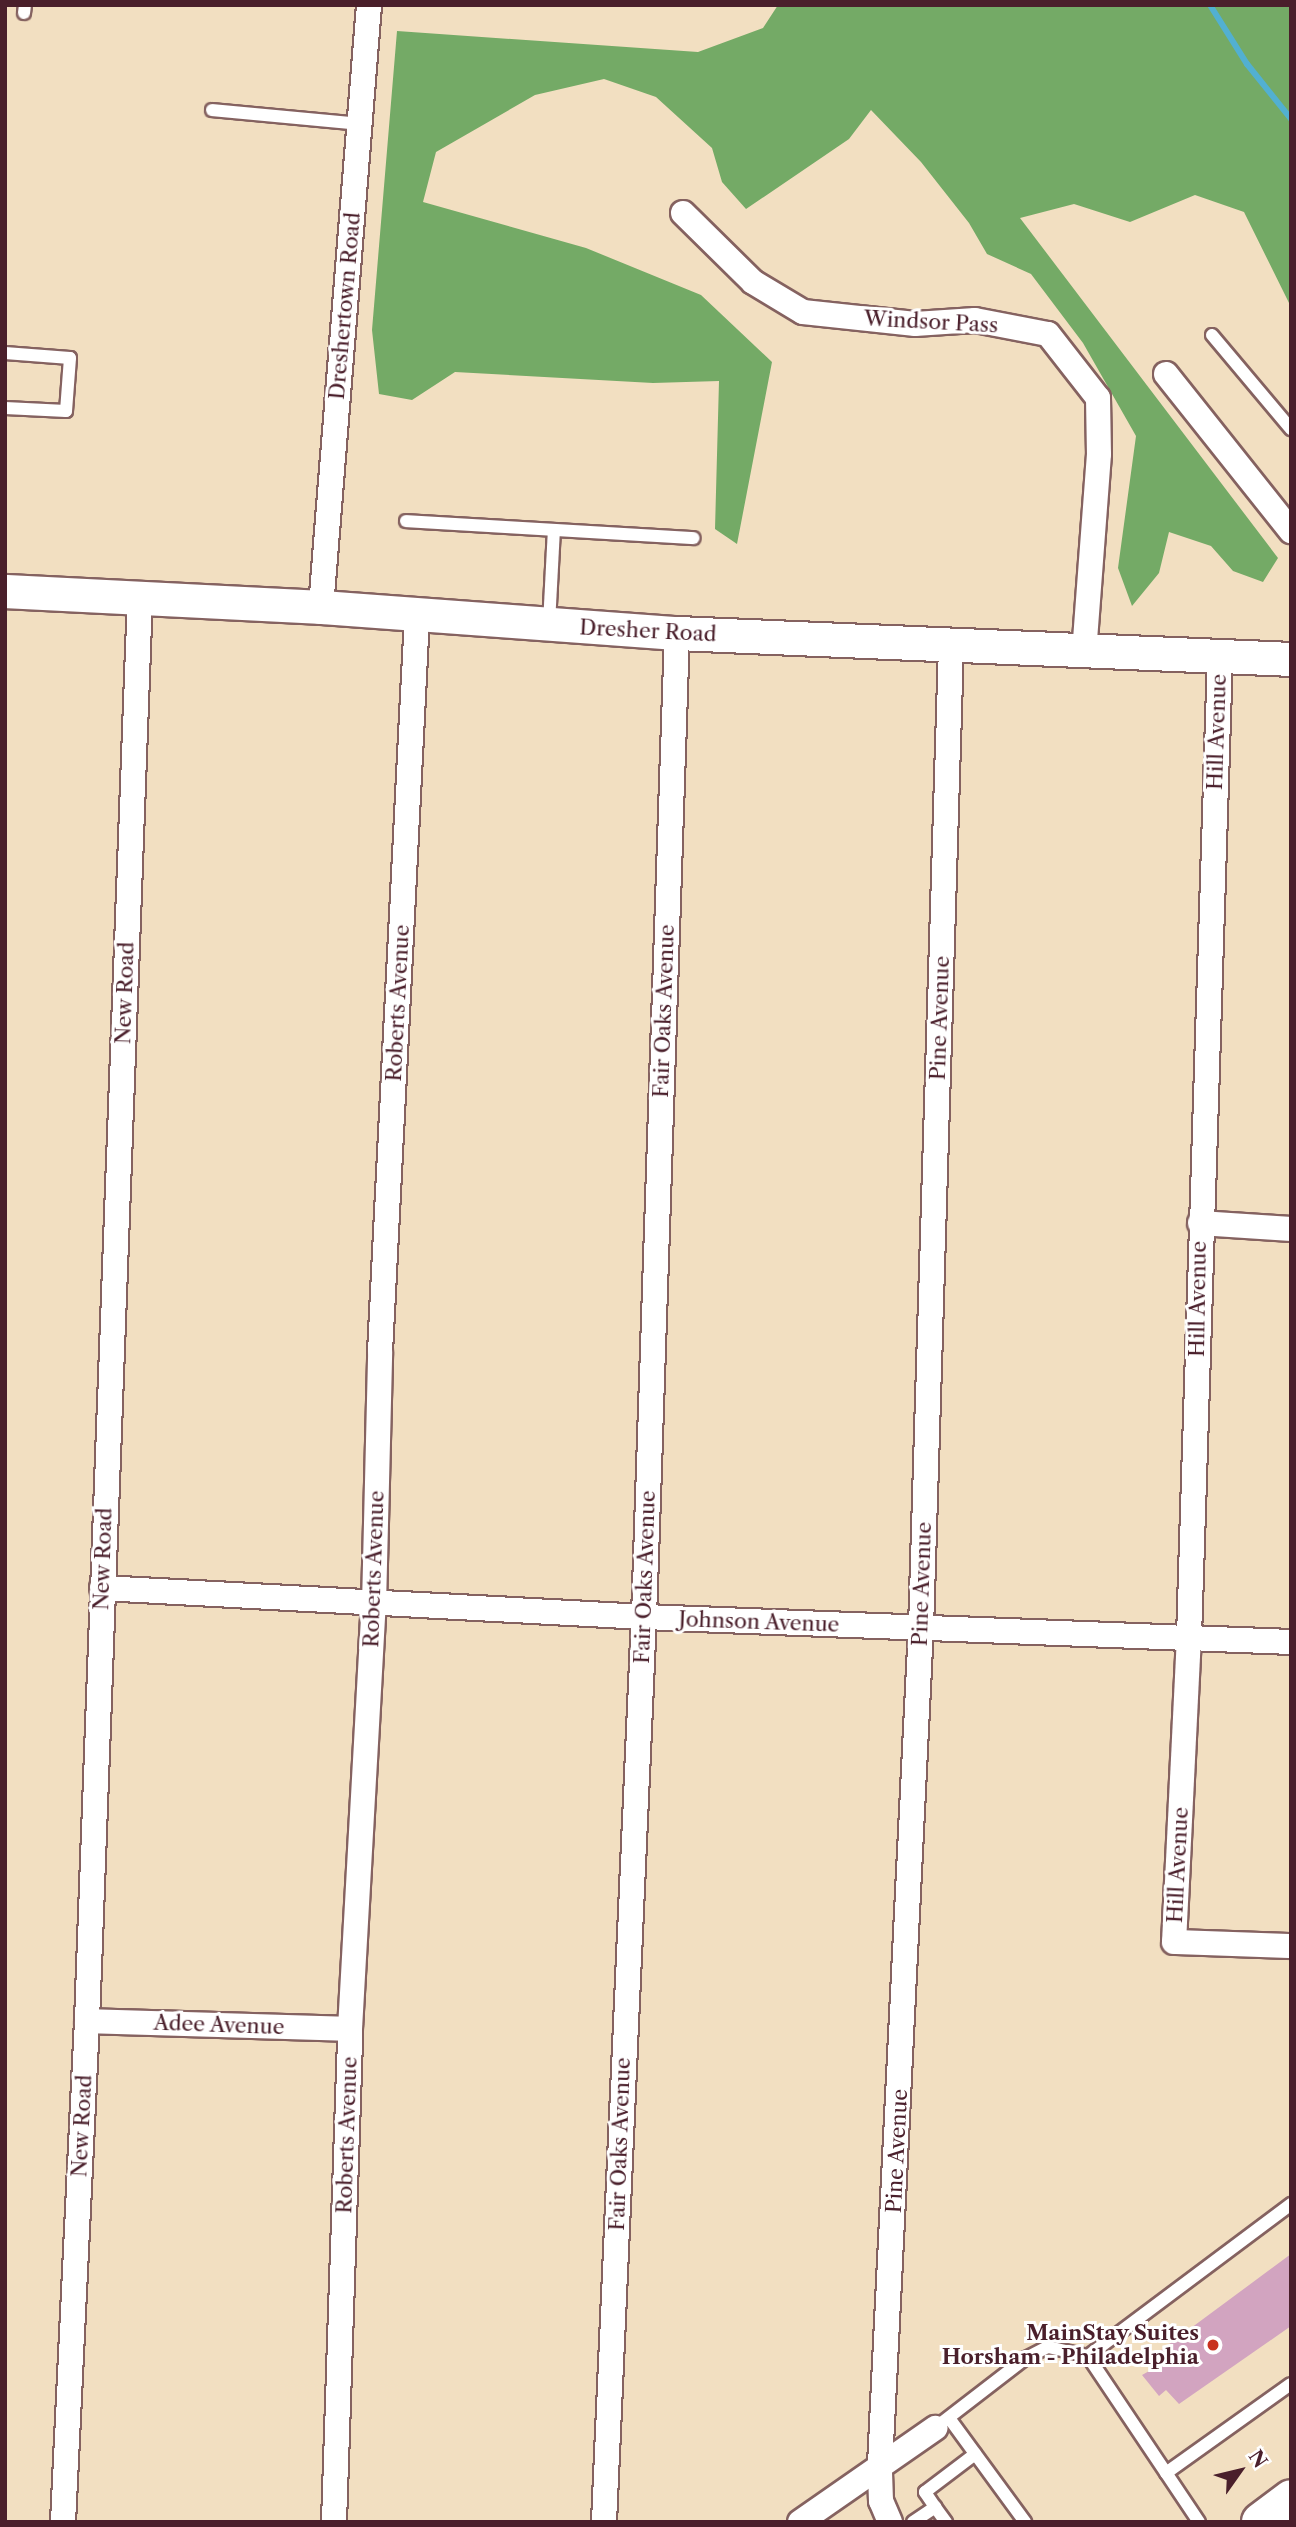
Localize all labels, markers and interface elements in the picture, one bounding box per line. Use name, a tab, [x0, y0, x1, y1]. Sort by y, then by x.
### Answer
street label: Dreshertown Road	[324, 211, 366, 401]
street label: Windsor Pass	[863, 306, 999, 338]
street label: Dresher Road	[579, 615, 717, 647]
street label: Hill Avenue	[1202, 673, 1232, 791]
street label: Roberts Avenue	[381, 923, 415, 1083]
street label: Fair Oaks Avenue	[648, 923, 680, 1099]
street label: New Road	[111, 941, 139, 1045]
street label: Pine Avenue	[925, 955, 955, 1081]
street label: Hill Avenue	[1184, 1240, 1212, 1358]
street label: Fair Oaks Avenue	[629, 1489, 661, 1665]
street label: Roberts Avenue	[359, 1490, 389, 1648]
street label: New Road	[89, 1507, 117, 1611]
street label: Pine Avenue	[907, 1521, 937, 1647]
street label: Johnson Avenue	[678, 1607, 840, 1637]
street label: Hill Avenue	[1162, 1806, 1194, 1924]
street label: Adee Avenue	[153, 2010, 285, 2040]
street label: Roberts Avenue	[332, 2056, 362, 2214]
street label: Fair Oaks Avenue	[604, 2056, 636, 2232]
street label: New Road	[67, 2074, 97, 2178]
street label: Pine Avenue	[881, 2088, 913, 2214]
place label: MainStay Suites Horsham - Philadelphia	[942, 2320, 1199, 2370]
marker: MainStay Suites Horsham - Philadelphia	[1205, 2337, 1221, 2353]
north arrow	[1205, 2436, 1275, 2506]
text: N	[1244, 2446, 1272, 2472]

